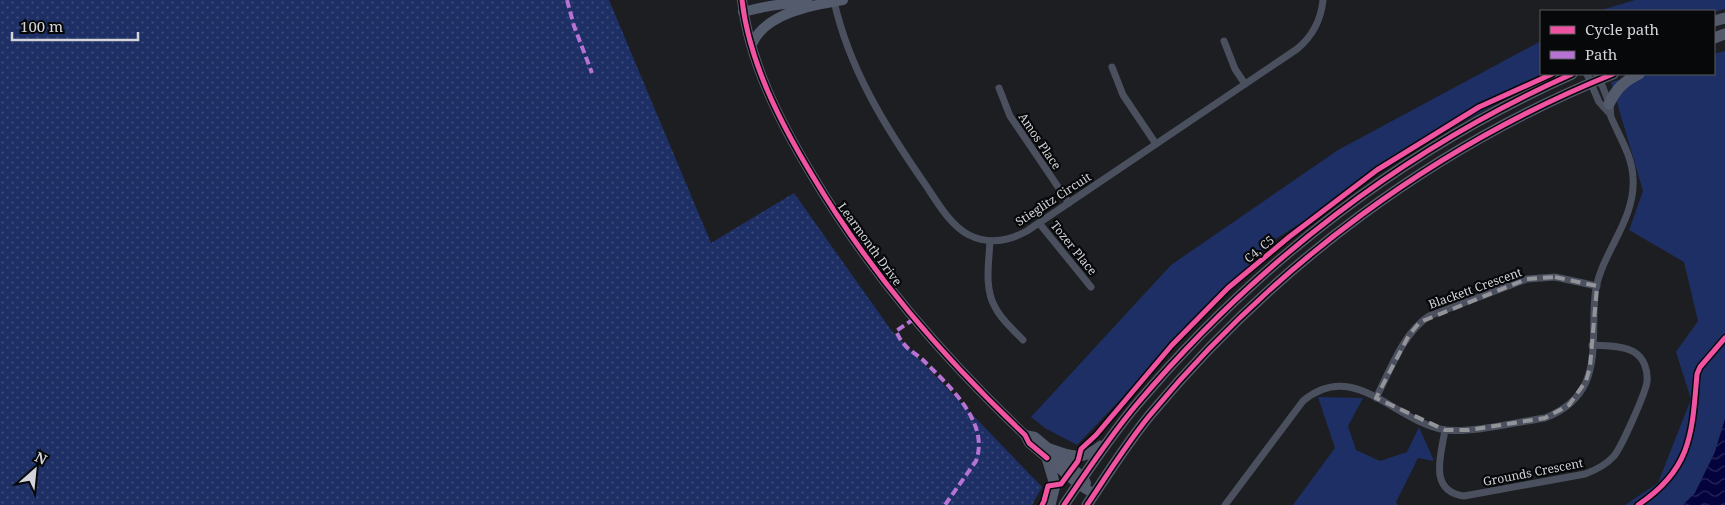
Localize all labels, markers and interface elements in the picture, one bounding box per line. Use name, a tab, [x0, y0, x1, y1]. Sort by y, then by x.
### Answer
scale bar	[12, 10, 139, 42]
legend	[1540, 10, 1715, 75]
text: 100 m	[20, 16, 63, 36]
text: Cycle path	[1585, 19, 1660, 39]
text: Path	[1585, 44, 1618, 64]
street label: Amos Place	[1015, 109, 1065, 173]
street label: Stieglitz Circuit	[1012, 168, 1094, 230]
street label: Learmonth Drive	[834, 199, 906, 289]
street label: Tozer Place	[1047, 217, 1101, 279]
street label: C4, C5	[1240, 231, 1278, 267]
street label: Blackett Crescent	[1426, 263, 1524, 313]
north arrow	[10, 445, 60, 495]
text: N	[32, 447, 50, 469]
street label: Grounds Crescent	[1482, 454, 1584, 490]

